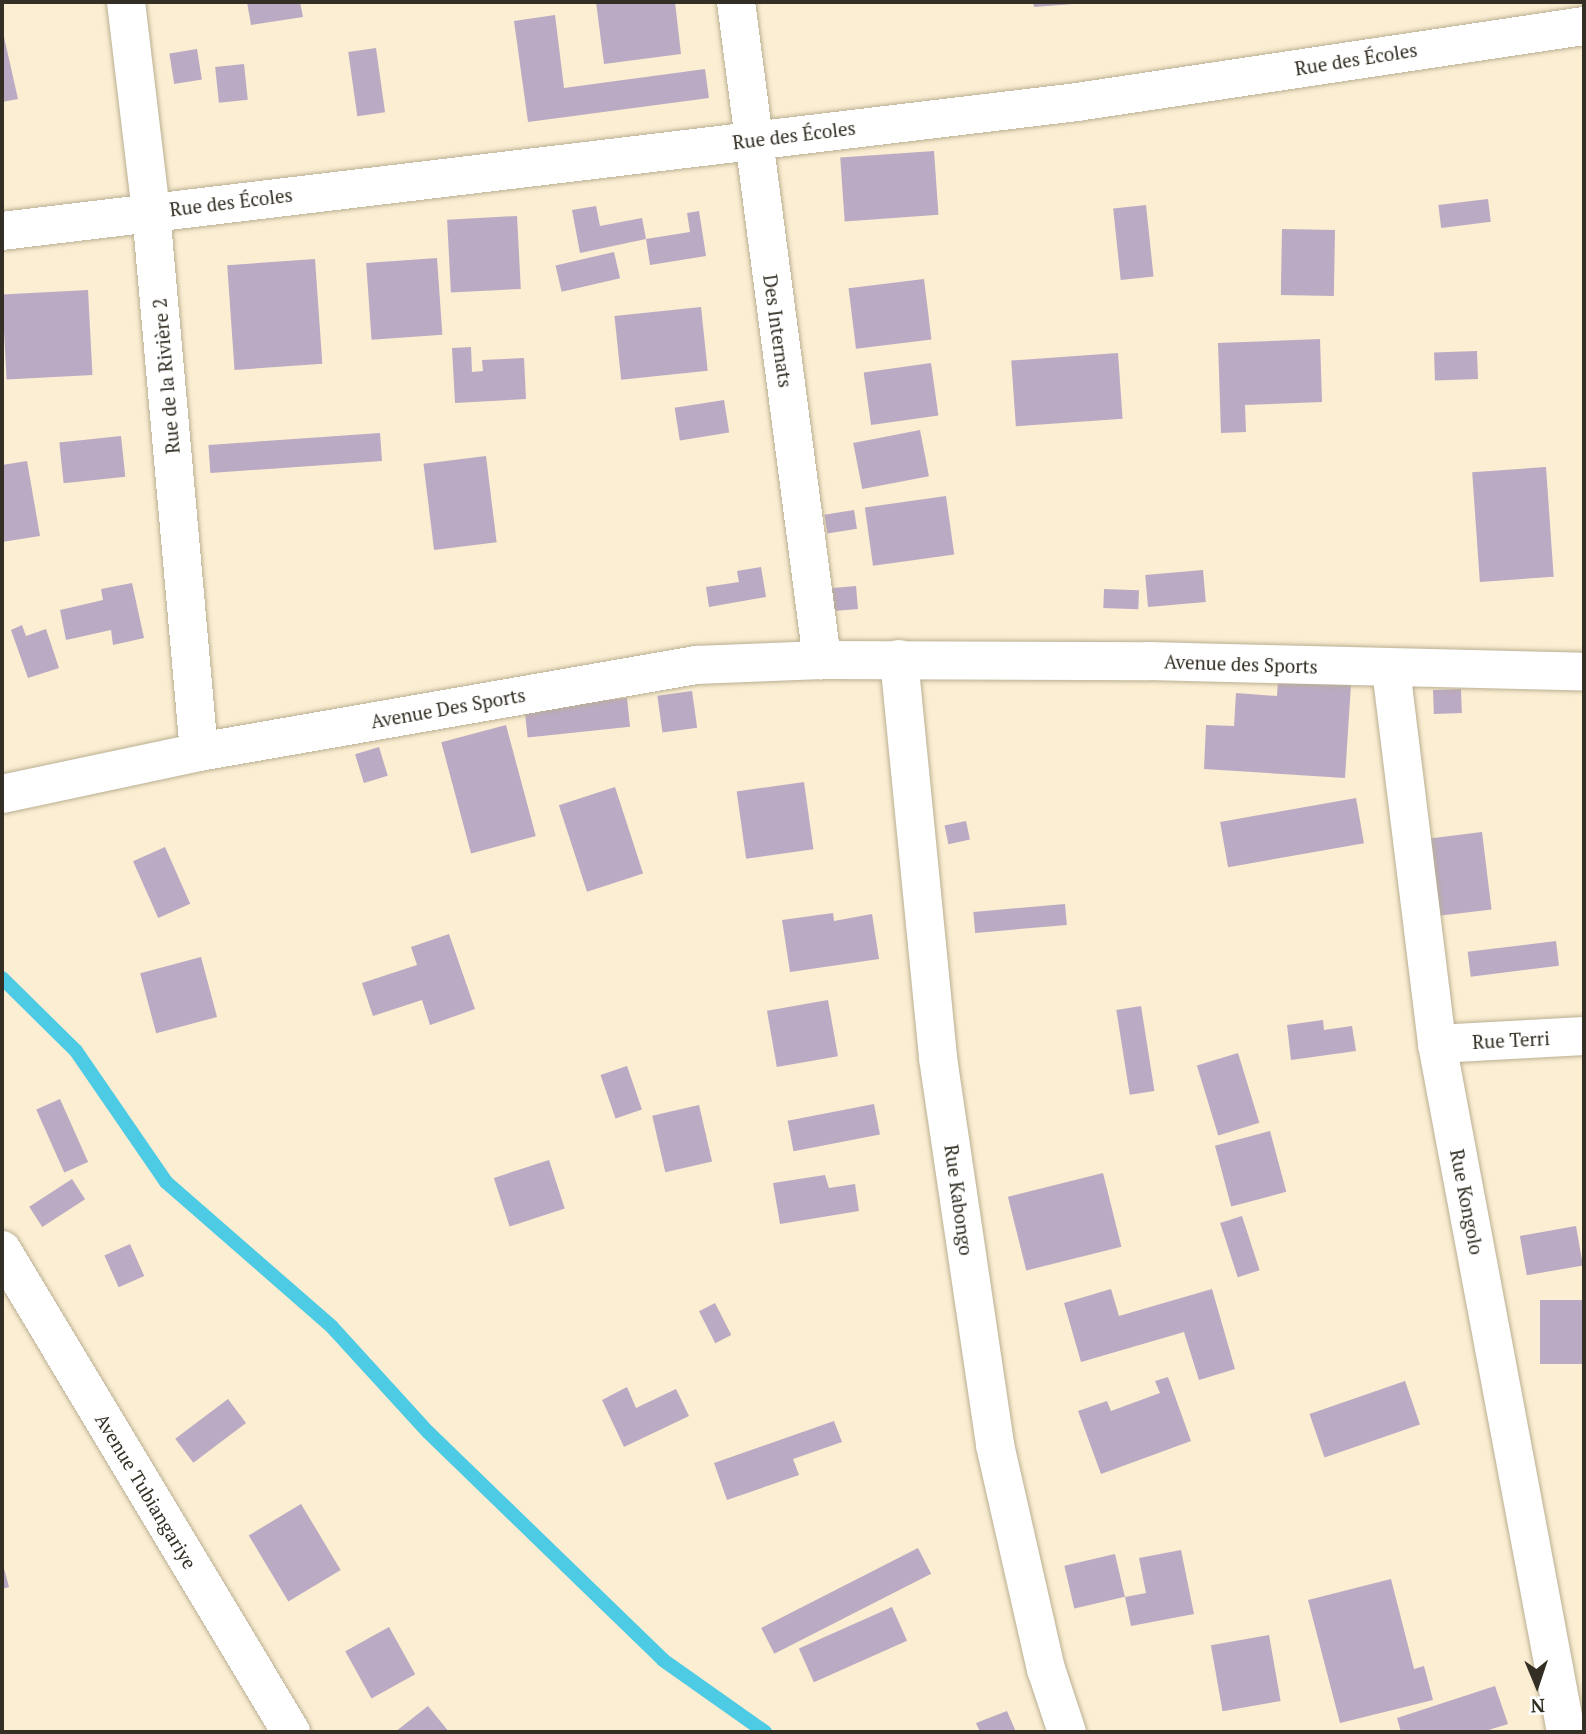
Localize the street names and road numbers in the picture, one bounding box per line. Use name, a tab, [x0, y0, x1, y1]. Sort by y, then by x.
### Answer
street label: Rue des Écoles	[1293, 38, 1419, 80]
street label: Rue des Écoles	[731, 116, 857, 154]
street label: Rue des Écoles	[168, 183, 294, 221]
street label: Des Internats	[759, 273, 797, 389]
street label: Rue de la Rivière 2	[148, 297, 184, 455]
street label: Avenue des Sports	[1164, 650, 1318, 678]
street label: Avenue Des Sports	[369, 683, 527, 733]
street label: Rue Terri	[1472, 1027, 1550, 1053]
street label: Rue Kabongo	[940, 1143, 978, 1257]
street label: Rue Kongolo	[1446, 1147, 1488, 1257]
street label: Avenue Tubiangariye	[91, 1409, 201, 1573]

